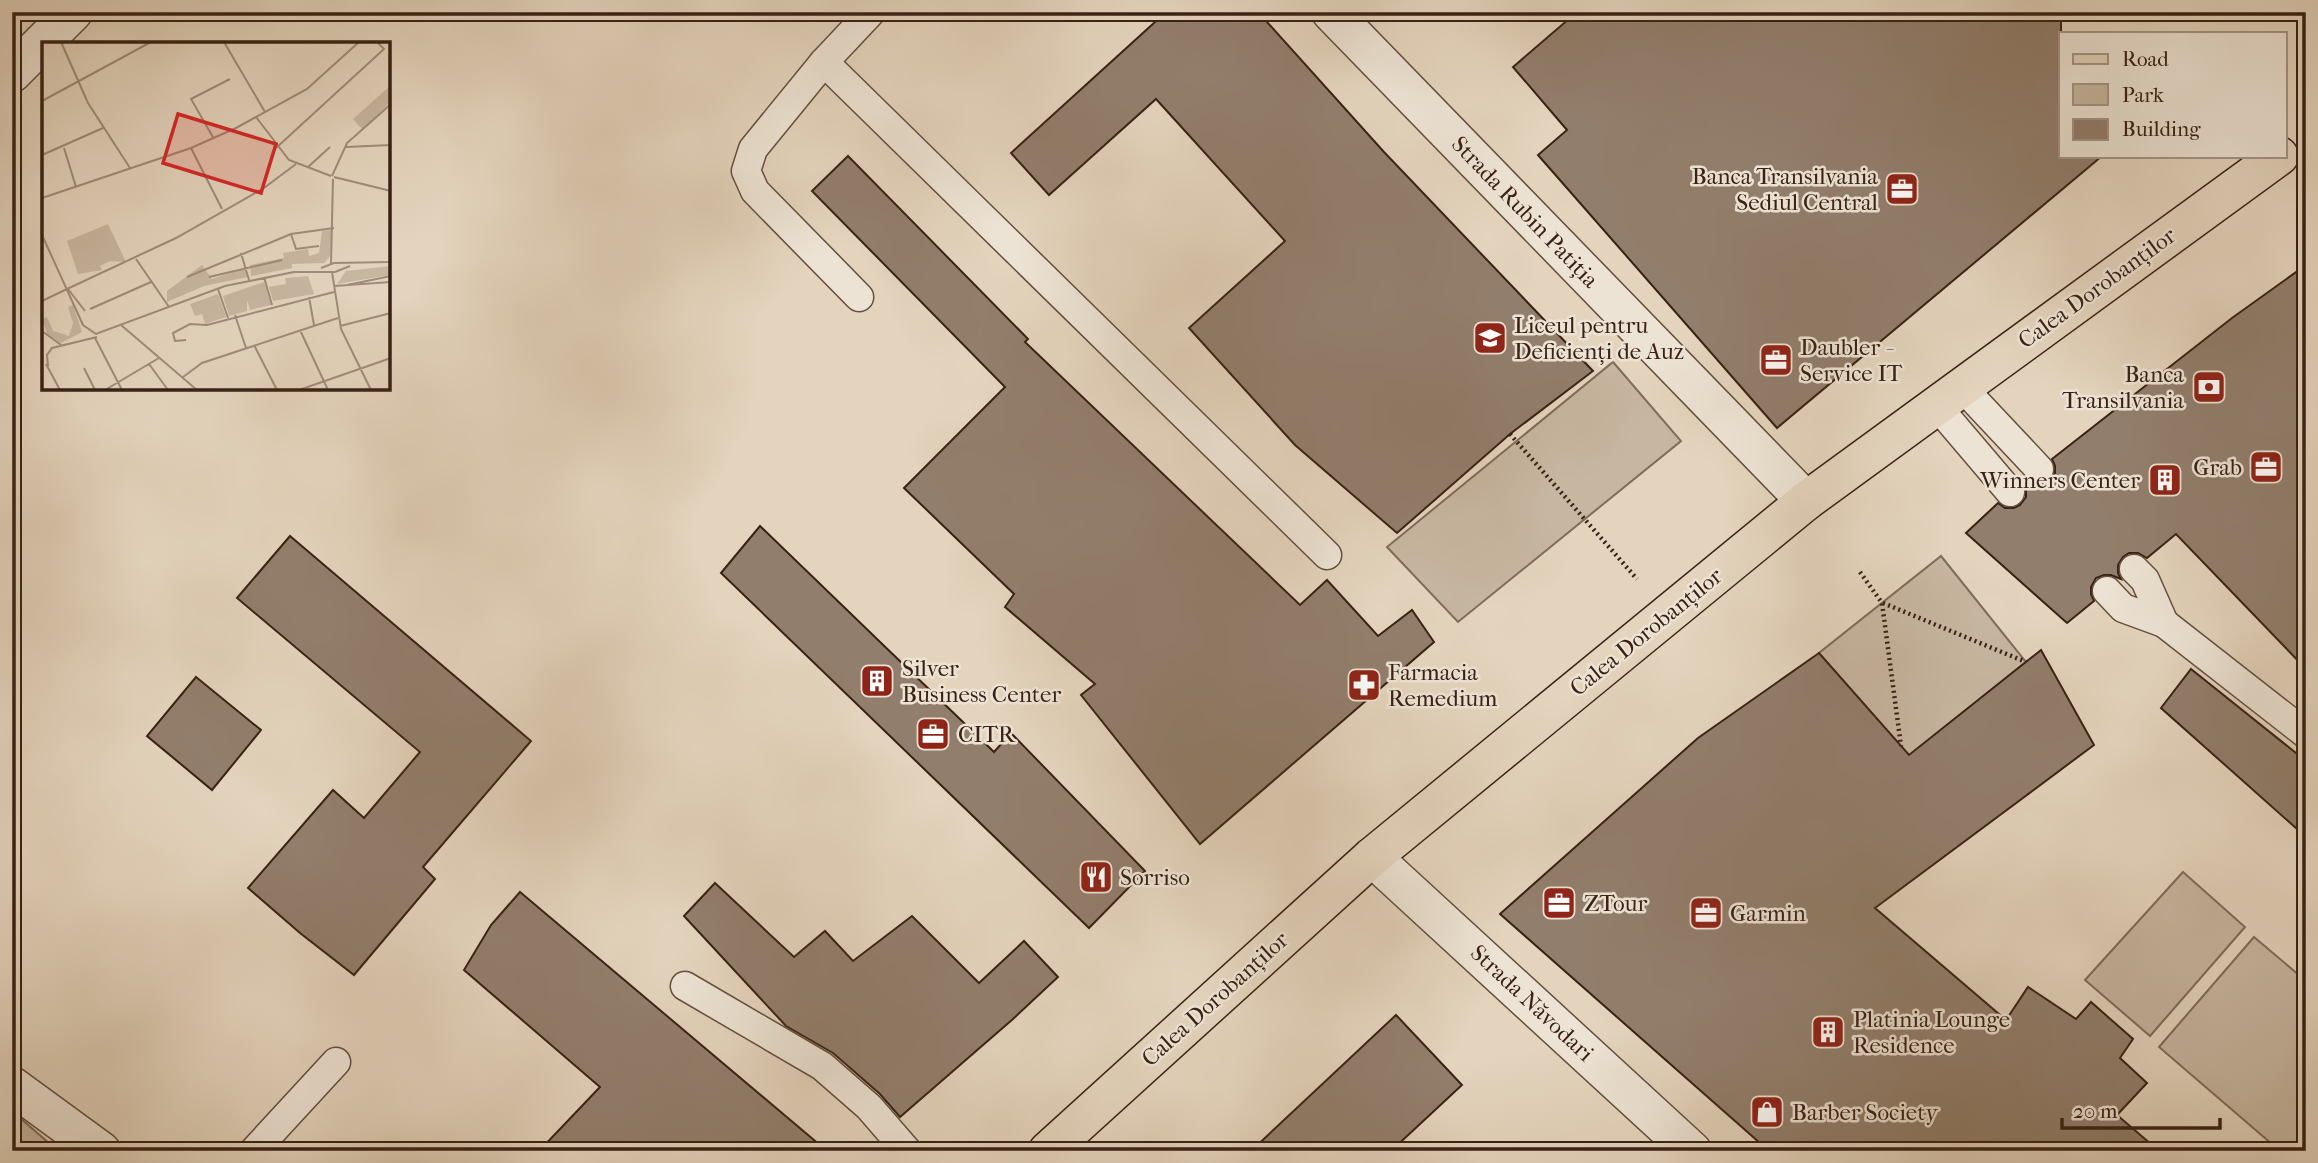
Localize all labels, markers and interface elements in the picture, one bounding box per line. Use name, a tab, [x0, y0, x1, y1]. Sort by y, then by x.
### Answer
legend	[2059, 32, 2286, 158]
inset map	[42, 42, 390, 390]
text: Road	[2122, 47, 2169, 71]
text: Park	[2122, 83, 2164, 107]
text: Building	[2122, 117, 2201, 141]
street label: Strada Rubin Patiția	[1446, 131, 1604, 293]
place label: Banca Transilvania Sediul Central	[1692, 163, 1879, 216]
office icon: Banca Transilvania Sediul Central	[1883, 170, 1921, 208]
street label: Calea Dorobanților	[2013, 222, 2181, 354]
place label: Liceul pentru Deficienți de Auz	[1514, 312, 1684, 365]
school or university icon: Liceul pentru Deficienți de Auz	[1471, 319, 1509, 357]
place label: Daubler - Service IT	[1800, 334, 1903, 387]
office icon: Daubler - Service IT	[1757, 341, 1795, 379]
place label: Banca Transilvania	[2062, 361, 2184, 414]
bank icon: Banca Transilvania	[2190, 368, 2228, 406]
office icon: Grab	[2247, 448, 2285, 486]
place label: Grab	[2193, 454, 2242, 481]
building icon: Winners Center	[2146, 461, 2184, 499]
place label: Winners Center	[1979, 467, 2140, 494]
street label: Calea Dorobanților	[1564, 562, 1728, 702]
place label: Silver Business Center	[902, 655, 1061, 708]
place label: Farmacia Remedium	[1388, 659, 1497, 712]
building icon: Silver Business Center	[858, 662, 896, 700]
pharmacy icon: Farmacia Remedium	[1345, 666, 1383, 704]
office icon: CITR	[914, 715, 952, 753]
place label: CITR	[958, 721, 1016, 748]
restaurant icon: Sorriso	[1077, 858, 1115, 896]
place label: Sorriso	[1120, 864, 1190, 891]
office icon: ZTour	[1540, 884, 1578, 922]
place label: ZTour	[1584, 890, 1647, 917]
office icon: Garmin	[1687, 894, 1725, 932]
place label: Garmin	[1730, 900, 1807, 927]
street label: Calea Dorobanților	[1136, 926, 1294, 1072]
street label: Strada Năvodari	[1465, 939, 1599, 1067]
place label: Platinia Lounge Residence	[1853, 1006, 2010, 1059]
building icon: Platinia Lounge Residence	[1809, 1013, 1847, 1051]
scale bar	[2062, 1086, 2220, 1130]
shop icon: Barber Society	[1748, 1093, 1786, 1131]
place label: Barber Society	[1792, 1099, 1938, 1126]
text: 20 m	[2073, 1099, 2118, 1123]

